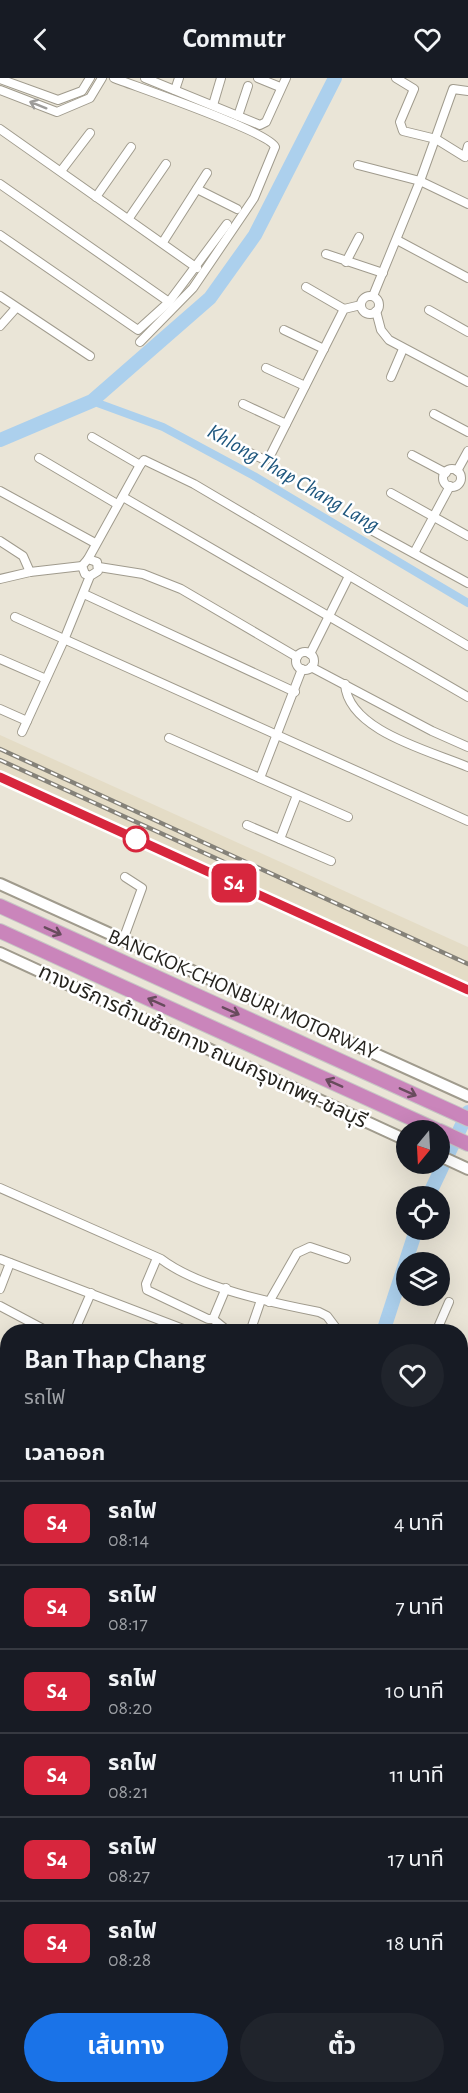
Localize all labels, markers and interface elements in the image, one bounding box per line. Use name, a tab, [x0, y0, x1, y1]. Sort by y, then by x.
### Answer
icon: back	[24, 23, 57, 56]
icon: heart	[411, 23, 444, 56]
text: Commutr	[183, 25, 285, 52]
one-way arrow	[29, 99, 47, 110]
water label: Khlong Thap Chang Lang	[203, 420, 383, 537]
unlabelled marker	[123, 826, 149, 852]
line badge: S4	[207, 864, 261, 902]
text: S4	[223, 873, 245, 894]
one-way arrow	[44, 925, 62, 937]
street label: BANGKOK-CHONBURI MOTORWAY	[105, 925, 381, 1064]
street label: ทางบริการด้านซ้ายทาง ถนนกรุงเทพฯ-ชลบุรี	[34, 959, 371, 1134]
one-way arrow	[148, 996, 166, 1008]
one-way arrow	[221, 1006, 239, 1018]
one-way arrow	[325, 1077, 343, 1089]
one-way arrow	[399, 1087, 417, 1099]
north arrow	[396, 1120, 450, 1174]
map controls	[396, 1120, 450, 1306]
button: locate	[396, 1186, 450, 1240]
button: layers	[396, 1252, 450, 1306]
button: heart	[381, 1344, 444, 1407]
text: Ban Thap Chang	[24, 1346, 206, 1374]
text: รถไฟ	[24, 1388, 65, 1408]
text: เวลาออก	[24, 1442, 105, 1464]
text: รถไฟ	[108, 1500, 156, 1522]
text: 4 นาที	[394, 1512, 444, 1534]
text: S4	[46, 1513, 68, 1534]
text: 08:14	[108, 1530, 149, 1550]
text: รถไฟ	[108, 1584, 156, 1606]
text: 7 นาที	[395, 1596, 444, 1618]
text: S4	[46, 1597, 68, 1618]
text: 08:17	[108, 1614, 148, 1634]
text: รถไฟ	[108, 1668, 156, 1690]
text: 10 นาที	[385, 1680, 444, 1702]
text: S4	[46, 1681, 68, 1702]
text: 08:20	[108, 1698, 152, 1718]
text: รถไฟ	[108, 1752, 156, 1774]
text: 11 นาที	[389, 1764, 444, 1786]
text: S4	[46, 1765, 68, 1786]
text: 08:21	[108, 1782, 149, 1802]
text: รถไฟ	[108, 1836, 156, 1858]
text: 17 นาที	[388, 1848, 444, 1870]
text: S4	[46, 1849, 68, 1870]
text: 08:27	[108, 1866, 150, 1886]
text: รถไฟ	[108, 1920, 156, 1942]
text: 18 นาที	[387, 1932, 444, 1954]
text: S4	[46, 1933, 68, 1954]
text: 08:28	[108, 1950, 151, 1970]
button: เส้นทาง	[24, 2013, 228, 2082]
button: ตั๋ว	[240, 2013, 444, 2082]

